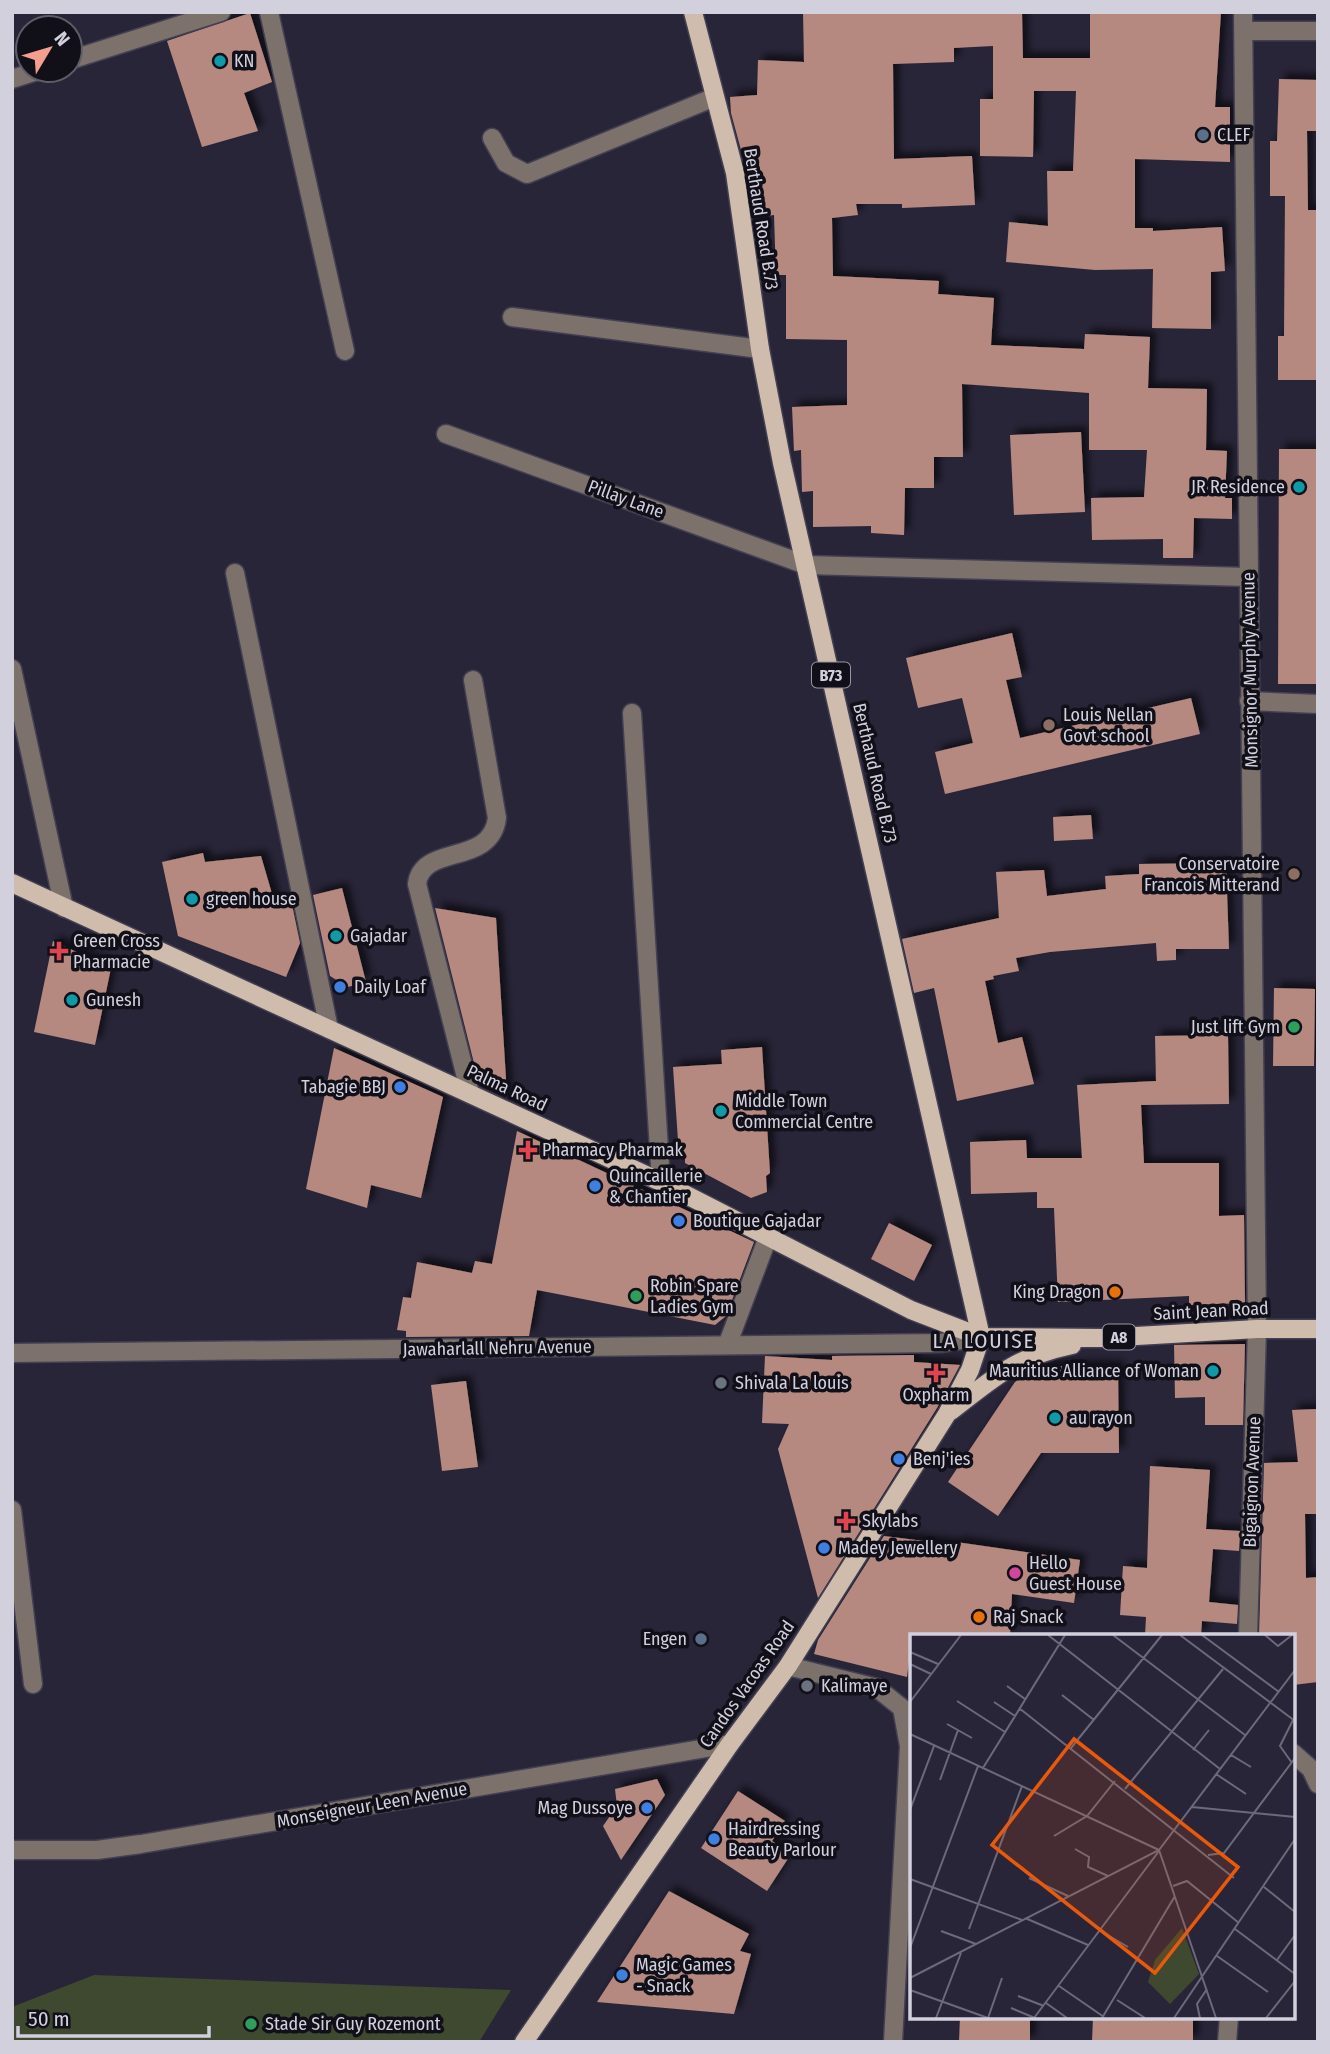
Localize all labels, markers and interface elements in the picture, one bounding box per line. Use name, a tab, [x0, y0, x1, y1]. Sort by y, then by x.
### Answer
north arrow	[14, 14, 84, 84]
text: N	[49, 27, 75, 50]
place label: KN	[234, 50, 254, 72]
marker: KN	[212, 53, 228, 69]
place label: CLEF	[1217, 124, 1251, 146]
marker: CLEF	[1195, 127, 1211, 143]
street label: Berthaud Road B.73	[739, 147, 783, 291]
street label: Pillay Lane	[585, 475, 667, 523]
place label: JR Residence	[1191, 476, 1285, 498]
marker: JR Residence	[1291, 479, 1307, 495]
street label: Monsignor Murphy Avenue	[1237, 572, 1263, 768]
road number: B73	[812, 662, 850, 688]
street label: Berthaud Road B.73	[848, 701, 902, 845]
place label: Louis Nellan Govt school	[1063, 704, 1153, 747]
marker: Louis Nellan Govt school	[1041, 717, 1057, 733]
place label: Conservatoire Francois Mitterand	[1144, 853, 1280, 896]
marker: Conservatoire Francois Mitterand	[1286, 866, 1302, 882]
place label: green house	[206, 888, 297, 910]
marker: green house	[184, 891, 200, 907]
place label: Gajadar	[350, 925, 408, 947]
marker: Gajadar	[328, 928, 344, 944]
place label: Green Cross Pharmacie	[73, 930, 160, 973]
marker: Green Cross Pharmacie	[51, 943, 67, 959]
place label: Daily Loaf	[354, 976, 427, 998]
marker: Daily Loaf	[332, 979, 348, 995]
place label: Gunesh	[86, 989, 141, 1011]
marker: Gunesh	[64, 992, 80, 1008]
place label: Just lift Gym	[1191, 1016, 1280, 1038]
marker: Just lift Gym	[1286, 1019, 1302, 1035]
street label: Palma Road	[463, 1060, 551, 1116]
place label: Tabagie BBJ	[301, 1076, 386, 1098]
marker: Tabagie BBJ	[392, 1079, 408, 1095]
place label: Middle Town Commercial Centre	[735, 1090, 873, 1133]
marker: Middle Town Commercial Centre	[713, 1103, 729, 1119]
place label: Pharmacy Pharmak	[542, 1139, 684, 1161]
marker: Pharmacy Pharmak	[520, 1142, 536, 1158]
place label: Quincaillerie & Chantier	[609, 1165, 703, 1208]
marker: Quincaillerie & Chantier	[587, 1178, 603, 1194]
place label: Boutique Gajadar	[693, 1210, 822, 1232]
marker: Boutique Gajadar	[671, 1213, 687, 1229]
place label: Robin Spare Ladies Gym	[650, 1275, 739, 1318]
place label: King Dragon	[1013, 1281, 1101, 1303]
marker: King Dragon	[1107, 1284, 1123, 1300]
marker: Robin Spare Ladies Gym	[628, 1288, 644, 1304]
street label: Saint Jean Road	[1153, 1297, 1269, 1325]
road number: A8	[1103, 1324, 1135, 1350]
district label: LA LOUISE	[933, 1328, 1035, 1354]
street label: Jawaharlall Nehru Avenue	[402, 1335, 592, 1361]
place label: Mauritius Alliance of Woman	[989, 1360, 1199, 1382]
marker: Mauritius Alliance of Woman	[1205, 1363, 1221, 1379]
marker: Oxpharm	[928, 1365, 944, 1381]
place label: Shivala La louis	[735, 1372, 849, 1394]
marker: Shivala La louis	[713, 1375, 729, 1391]
place label: Oxpharm	[902, 1384, 970, 1406]
place label: au rayon	[1069, 1407, 1133, 1429]
marker: au rayon	[1047, 1410, 1063, 1426]
street label: Bigaignon Avenue	[1239, 1416, 1265, 1548]
place label: Benj'ies	[913, 1448, 971, 1470]
marker: Benj'ies	[891, 1451, 907, 1467]
place label: Skylabs	[862, 1510, 918, 1532]
marker: Skylabs	[836, 1511, 856, 1531]
place label: Madey Jewellery	[838, 1537, 957, 1559]
marker: Madey Jewellery	[816, 1540, 832, 1556]
place label: Hello Guest House	[1029, 1552, 1122, 1595]
marker: Hello Guest House	[1007, 1565, 1023, 1581]
place label: Raj Snack	[993, 1606, 1064, 1628]
marker: Raj Snack	[971, 1609, 987, 1625]
street label: Candos Vacoas Road	[695, 1616, 799, 1752]
place label: Engen	[643, 1628, 687, 1650]
marker: Engen	[693, 1631, 709, 1647]
inset map	[910, 1634, 1295, 2019]
place label: Kalimaye	[821, 1675, 888, 1697]
marker: Kalimaye	[799, 1678, 815, 1694]
street label: Monseigneur Leen Avenue	[275, 1777, 469, 1833]
place label: Mag Dussoye	[538, 1797, 633, 1819]
marker: Mag Dussoye	[639, 1800, 655, 1816]
place label: Hairdressing Beauty Parlour	[728, 1818, 837, 1861]
marker: Hairdressing Beauty Parlour	[706, 1831, 722, 1847]
place label: Magic Games - Snack	[636, 1954, 732, 1997]
marker: Magic Games - Snack	[614, 1967, 630, 1983]
scale bar	[18, 1994, 208, 2038]
text: 50 m	[28, 2006, 70, 2032]
place label: Stade Sir Guy Rozemont	[265, 2013, 441, 2035]
marker: Stade Sir Guy Rozemont	[243, 2016, 259, 2032]

